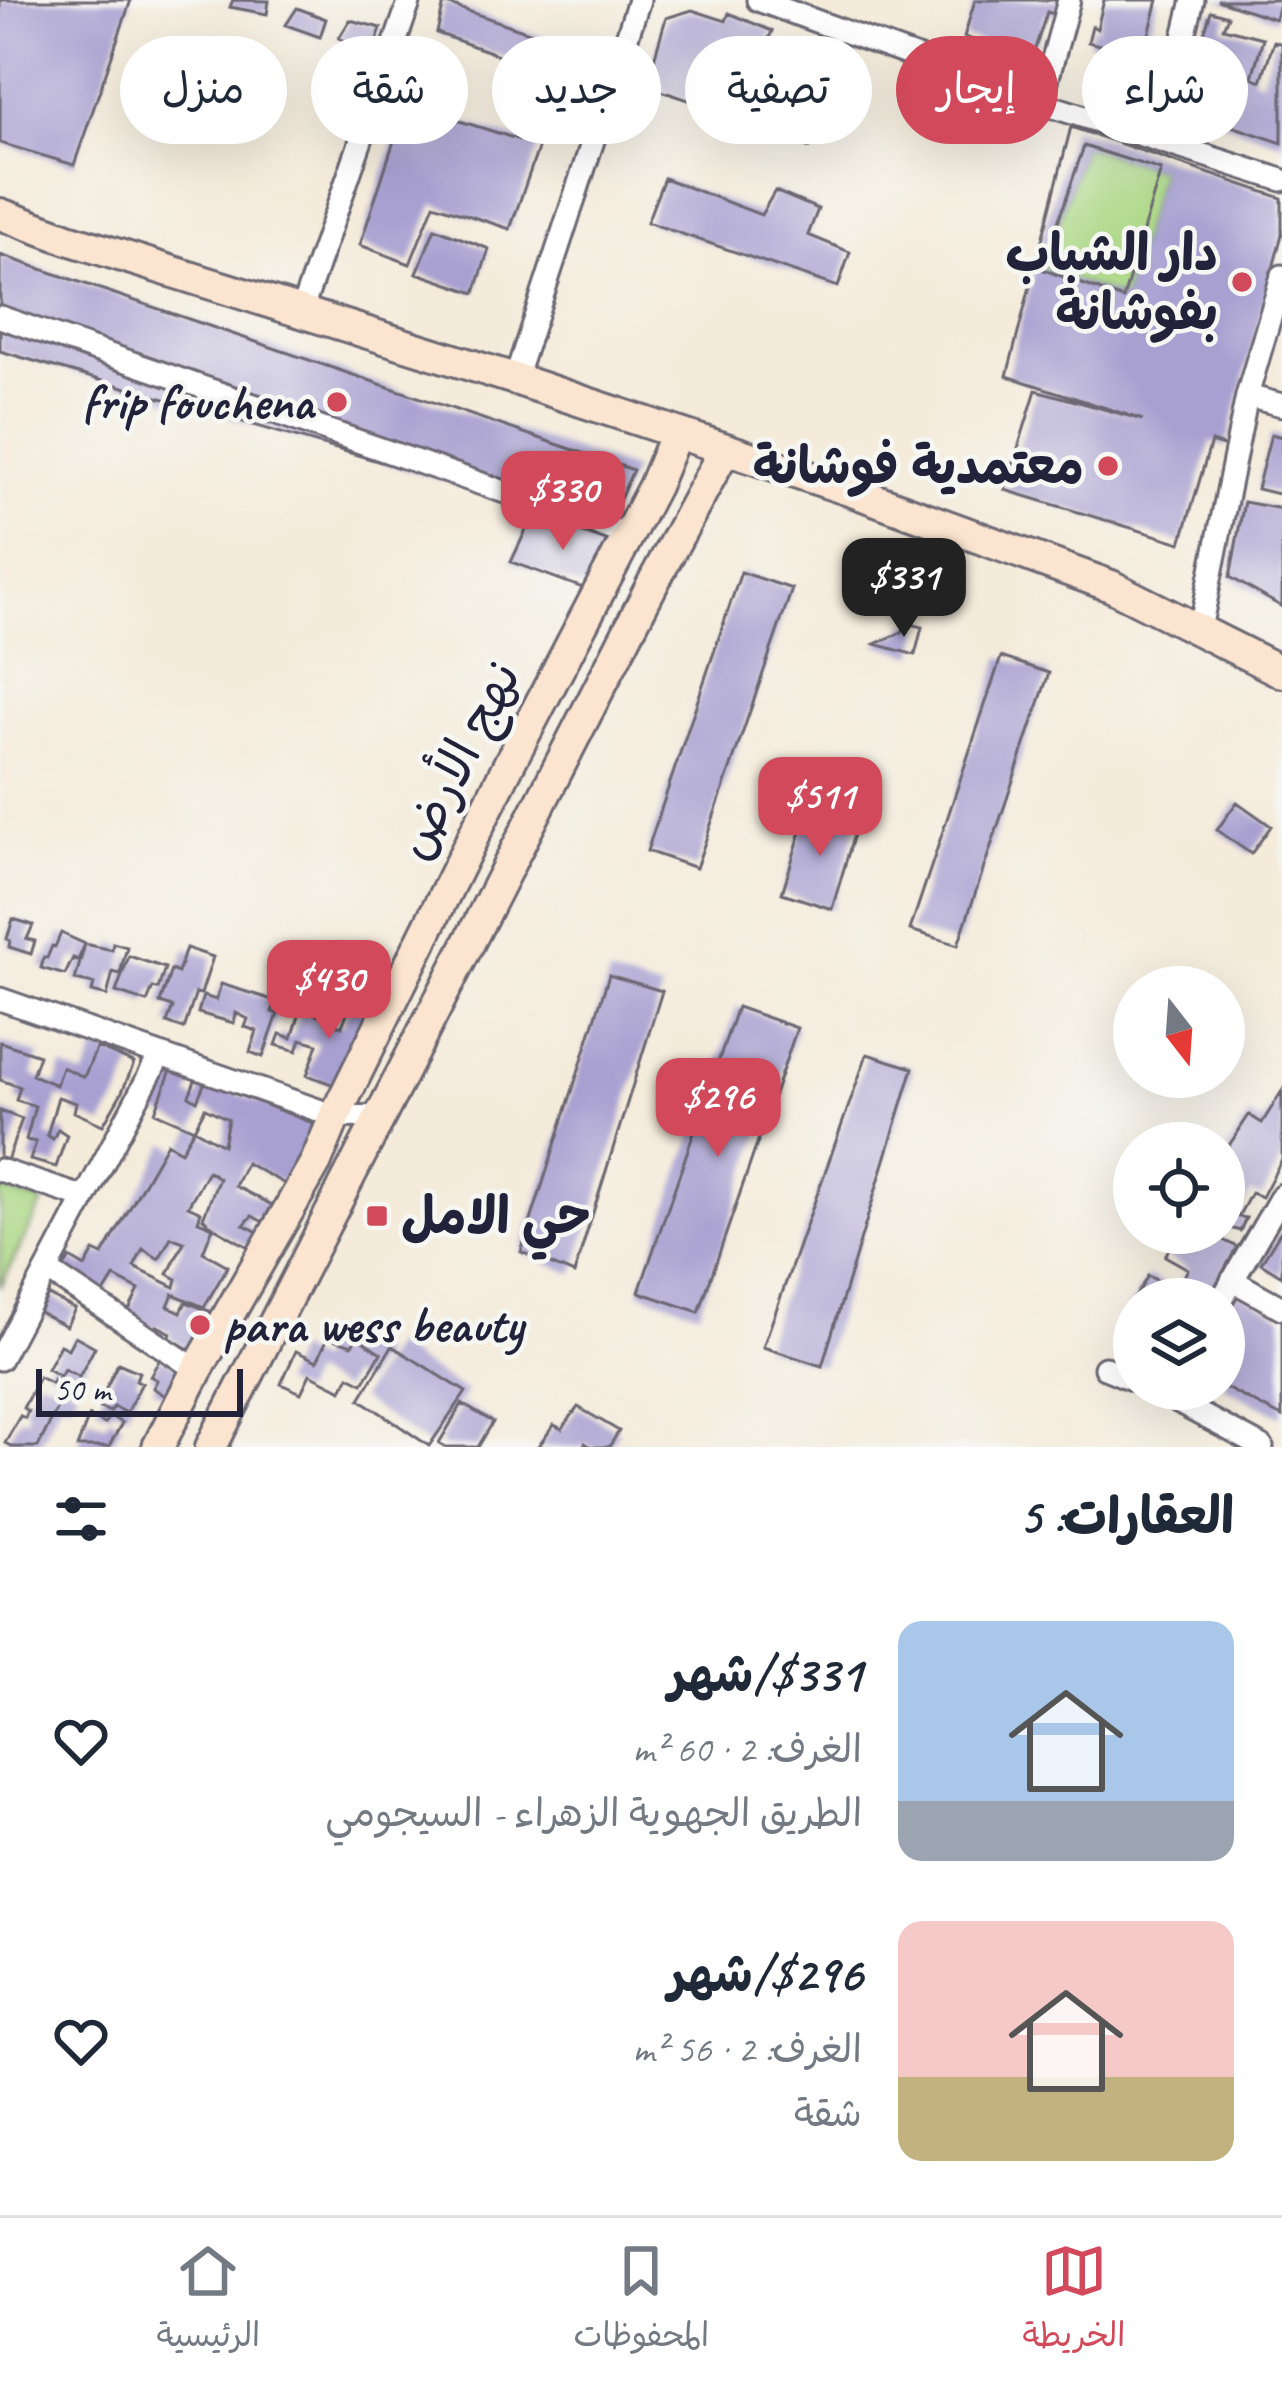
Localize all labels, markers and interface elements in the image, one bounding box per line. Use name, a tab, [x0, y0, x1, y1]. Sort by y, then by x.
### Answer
chip: منزل	[120, 36, 287, 144]
chip: شقة	[311, 36, 468, 144]
chip: جديد	[492, 36, 661, 144]
chip: تصفية	[685, 36, 872, 144]
chip: إيجار	[896, 36, 1058, 144]
chip: شراء	[1082, 36, 1248, 144]
place label: دار الشباب بفوشانة	[1006, 221, 1218, 344]
marker: دار الشباب بفوشانة	[1229, 269, 1255, 295]
place label: frip fouchena	[82, 370, 317, 434]
marker: frip fouchena	[324, 389, 350, 415]
place label: معتمدية فوشانة	[753, 434, 1084, 498]
pin: $330	[492, 451, 634, 553]
marker: معتمدية فوشانة	[1095, 453, 1121, 479]
text: $330	[528, 465, 598, 514]
pin: $331	[833, 538, 975, 640]
text: $331	[869, 552, 939, 601]
street label: نهج الأرض	[380, 650, 537, 871]
pin: $511	[749, 757, 891, 859]
text: $511	[785, 771, 855, 820]
pin: $430	[258, 940, 400, 1042]
text: $430	[294, 954, 364, 1003]
north arrow	[1113, 966, 1245, 1098]
map controls	[1113, 966, 1245, 1410]
pin: $296	[647, 1058, 789, 1160]
text: $296	[683, 1072, 753, 1121]
button: locate	[1113, 1122, 1245, 1254]
place label: حي الامل	[401, 1184, 591, 1260]
marker: حي الامل	[364, 1203, 390, 1229]
button: layers	[1113, 1278, 1245, 1410]
place label: para wess beauty	[224, 1293, 526, 1357]
marker: para wess beauty	[187, 1312, 213, 1338]
scale bar	[36, 1363, 243, 1416]
text: 50 m	[54, 1369, 110, 1411]
text: العقارات: 5	[1019, 1484, 1234, 1548]
icon: filters	[48, 1486, 114, 1552]
text: $331/شهر	[669, 1642, 862, 1706]
icon: home	[994, 1669, 1138, 1813]
icon: heart	[48, 1708, 114, 1774]
text: الغرف: 2 · 60 m²	[632, 1725, 862, 1774]
text: الطريق الجهوية الزهراء - السيجومي	[325, 1789, 862, 1838]
text: $296/شهر	[668, 1942, 862, 2006]
icon: home	[994, 1969, 1138, 2113]
icon: heart	[48, 2008, 114, 2074]
text: الغرف: 2 · 56 m²	[632, 2025, 862, 2074]
text: شقة	[794, 2089, 862, 2138]
tab: الرئيسية	[157, 2238, 260, 2364]
tab: المحفوظات	[573, 2238, 709, 2364]
tab: الخريطة	[1022, 2238, 1125, 2364]

